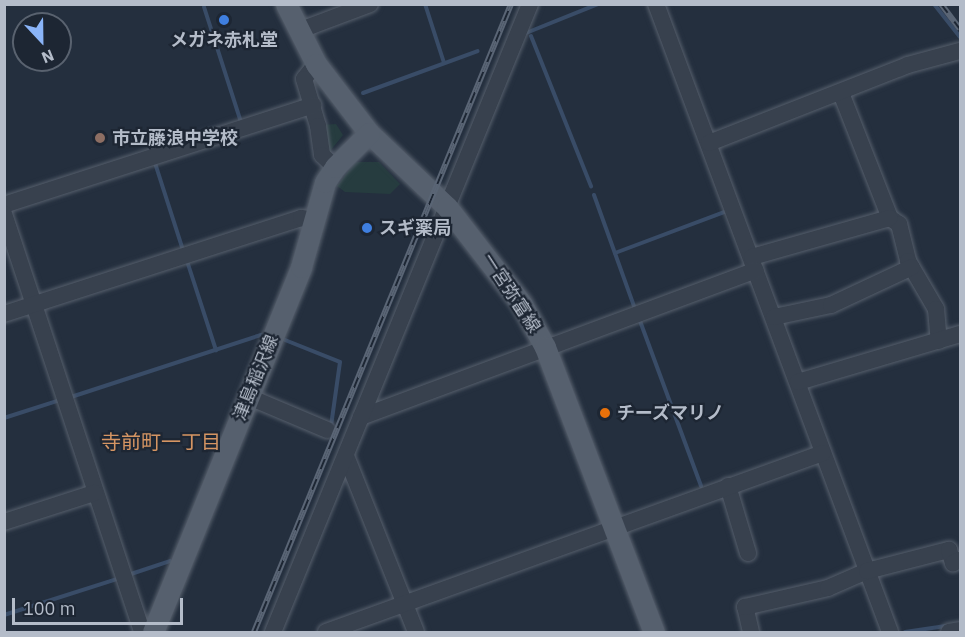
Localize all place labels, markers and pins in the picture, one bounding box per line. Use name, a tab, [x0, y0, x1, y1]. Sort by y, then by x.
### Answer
marker: メガネ赤札堂	[217, 13, 231, 27]
place label: メガネ赤札堂	[170, 29, 278, 51]
place label: 市立藤浪中学校	[112, 127, 238, 149]
marker: 市立藤浪中学校	[93, 131, 107, 145]
place label: スギ薬局	[379, 217, 451, 239]
marker: スギ薬局	[360, 221, 374, 235]
place label: チーズマリノ	[617, 402, 725, 424]
marker: チーズマリノ	[598, 406, 612, 420]

